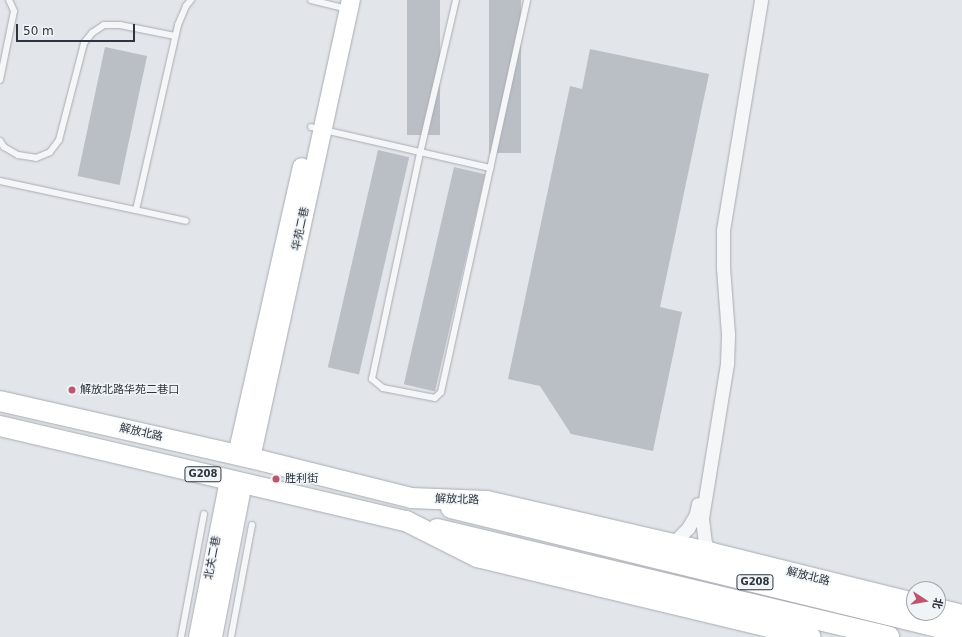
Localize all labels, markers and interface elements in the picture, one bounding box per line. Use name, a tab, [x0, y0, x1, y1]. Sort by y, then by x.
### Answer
scale bar	[18, 16, 137, 42]
text: 50 m	[23, 24, 54, 38]
street label: 华苑二巷	[290, 206, 312, 252]
place label: 解放北路华苑二巷口	[80, 383, 179, 397]
marker: 解放北路华苑二巷口	[67, 385, 77, 395]
street label: 解放北路	[118, 422, 164, 444]
road number: G208	[184, 466, 222, 482]
place label: 胜利街	[285, 472, 318, 486]
marker: 胜利街	[270, 473, 282, 485]
street label: 解放北路	[435, 493, 479, 507]
street label: 北关二巷	[202, 535, 224, 581]
street label: 解放北路	[785, 565, 831, 589]
road number: G208	[736, 574, 774, 590]
north arrow	[906, 581, 946, 621]
text: 北	[930, 597, 945, 610]

